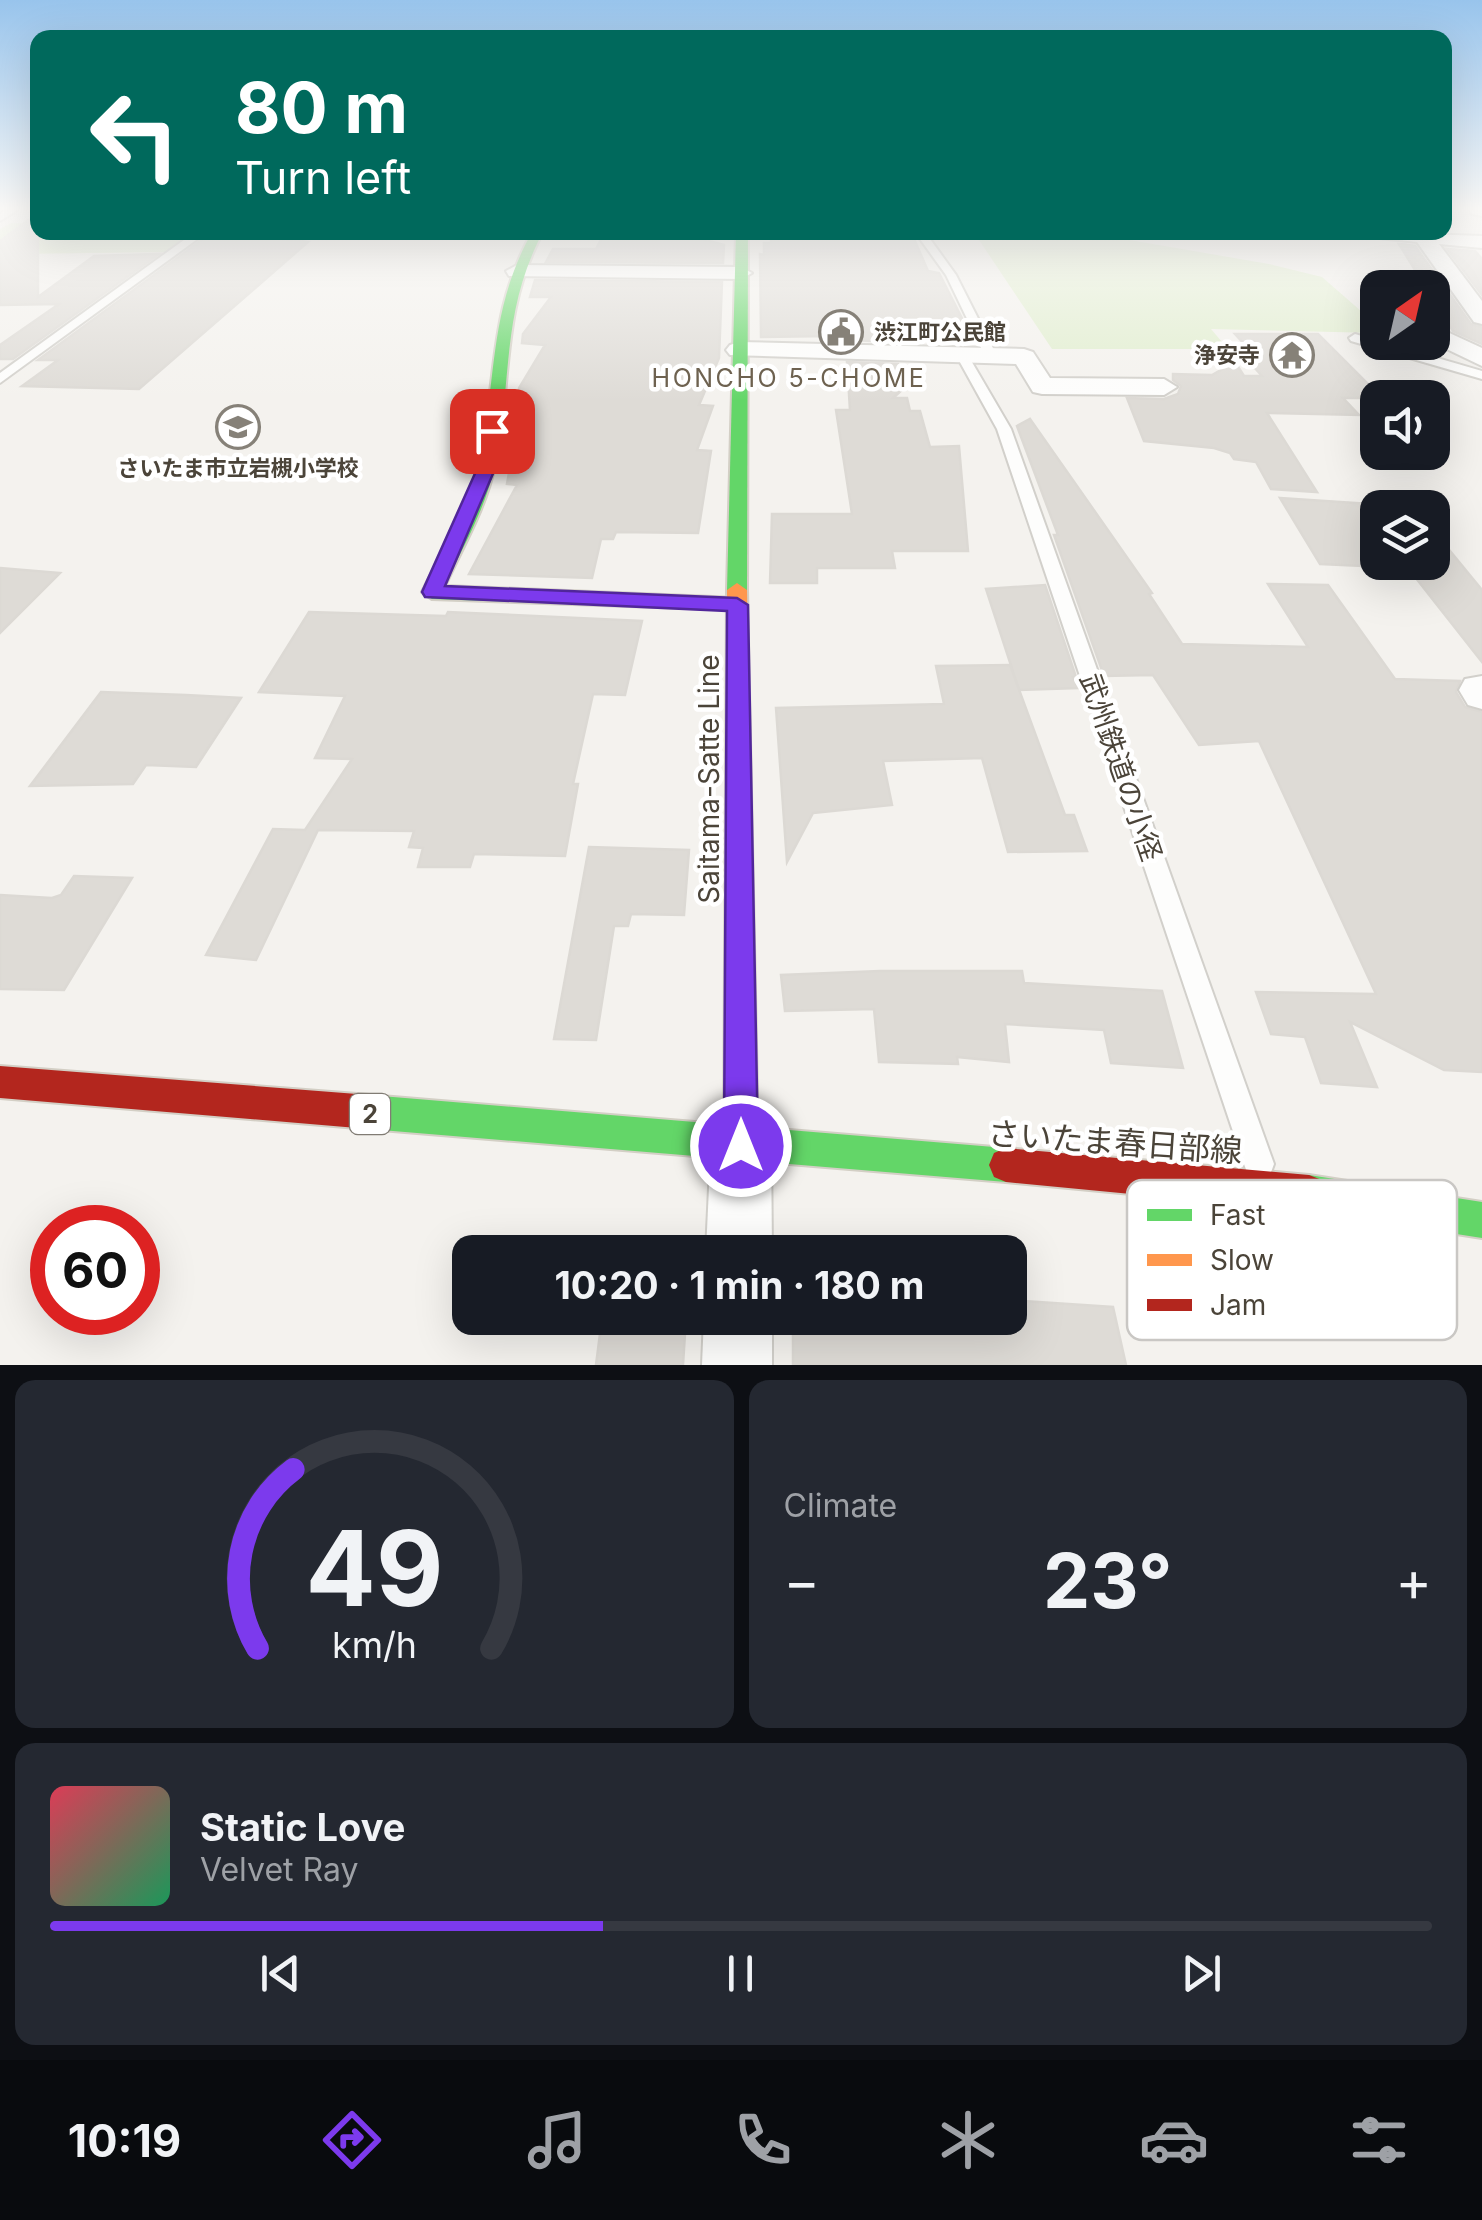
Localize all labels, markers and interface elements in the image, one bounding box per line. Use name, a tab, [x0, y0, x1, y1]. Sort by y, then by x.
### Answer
text: 80 m	[235, 65, 408, 150]
icon: left	[70, 70, 200, 200]
text: Turn left	[235, 150, 411, 205]
north arrow	[1360, 270, 1450, 360]
map controls	[1360, 270, 1450, 580]
public building icon: 渋江町公民館	[818, 309, 864, 355]
place label: 渋江町公民館	[874, 319, 1006, 345]
temple icon: 浄安寺	[1269, 332, 1315, 378]
place label: 浄安寺	[1194, 342, 1260, 368]
district label: HONCHO 5-CHOME	[652, 363, 926, 393]
button: sound	[1360, 380, 1450, 470]
pin	[450, 389, 535, 474]
school or university icon: さいたま市立岩槻小学校	[215, 404, 261, 450]
icon: arrive	[465, 404, 520, 459]
place label: さいたま市立岩槻小学校	[117, 455, 359, 481]
button: layers	[1360, 490, 1450, 580]
street label: Saitama-Satte Line	[692, 654, 726, 904]
street label: 武州鉄道の小径	[1073, 669, 1169, 865]
road number: 2	[350, 1094, 390, 1134]
position arrow	[689, 1094, 793, 1198]
street label: さいたま春日部線	[986, 1114, 1244, 1170]
legend	[1127, 1180, 1457, 1340]
text: Fast	[1210, 1198, 1266, 1232]
speed limit sign: 60	[30, 1205, 160, 1335]
text: Slow	[1210, 1243, 1274, 1277]
text: 10:20 · 1 min · 180 m	[554, 1262, 925, 1308]
text: Jam	[1210, 1288, 1266, 1322]
text: Climate	[784, 1486, 897, 1525]
text: 49	[305, 1505, 443, 1631]
text: 23°	[1043, 1535, 1173, 1626]
text: −	[784, 1548, 820, 1614]
text: +	[1396, 1548, 1432, 1614]
text: km/h	[332, 1623, 417, 1667]
text: Static Love	[200, 1804, 405, 1850]
text: Velvet Ray	[200, 1850, 358, 1889]
icon: previous	[253, 1946, 308, 2001]
icon: pause	[713, 1946, 768, 2001]
icon: next	[1174, 1946, 1229, 2001]
icon: directions	[317, 2105, 387, 2175]
icon: music	[522, 2105, 592, 2175]
icon: phone	[728, 2105, 798, 2175]
icon: climate	[933, 2105, 1003, 2175]
icon: car	[1139, 2105, 1209, 2175]
icon: filters	[1344, 2105, 1414, 2175]
text: 10:19	[68, 2113, 181, 2168]

